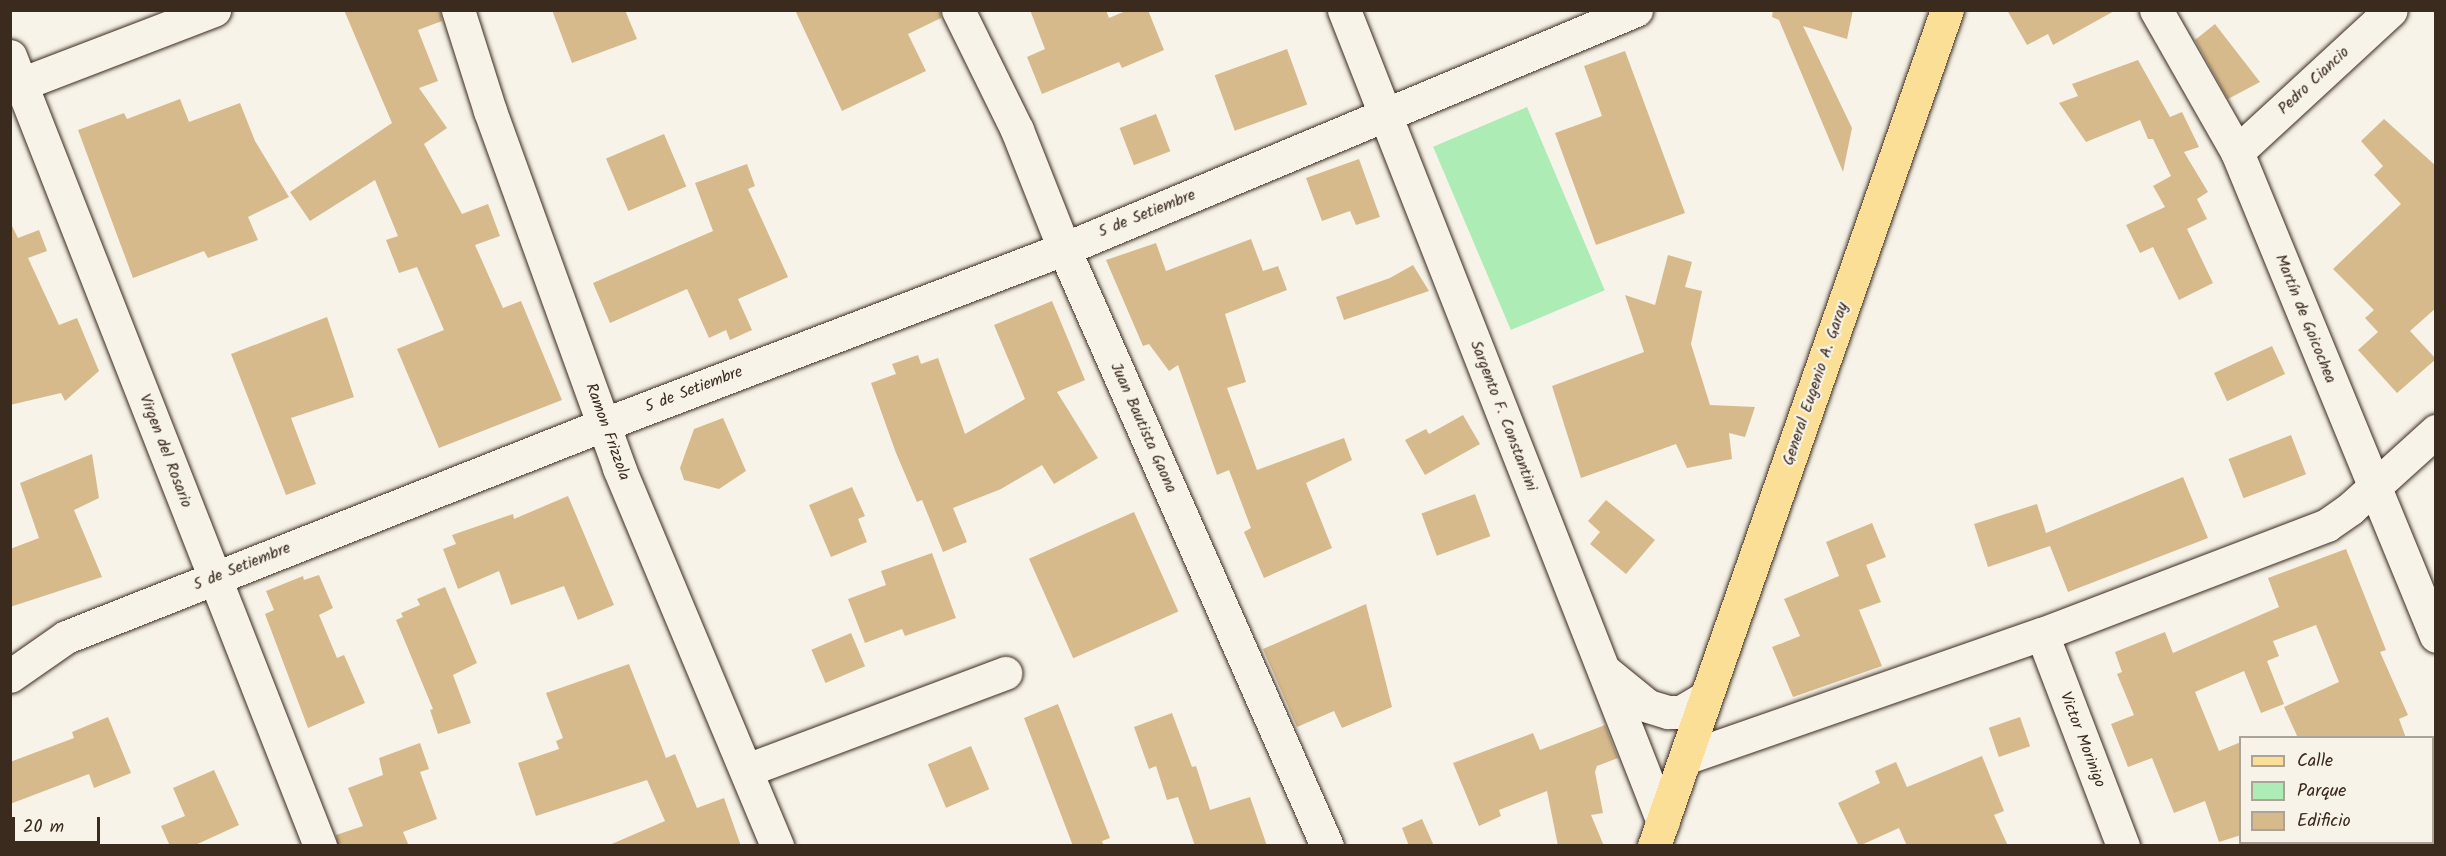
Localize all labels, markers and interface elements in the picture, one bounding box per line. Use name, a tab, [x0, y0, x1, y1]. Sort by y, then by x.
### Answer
street label: Pedro Ciancio	[2274, 43, 2354, 119]
street label: 5 de Setiembre	[1096, 186, 1198, 242]
street label: Martín de Goicochea	[2270, 252, 2340, 386]
street label: General Eugenio A. Garay	[1779, 300, 1853, 468]
street label: Sargento F. Constantini	[1465, 338, 1541, 494]
street label: Juan Bautista Gaona	[1106, 360, 1180, 496]
street label: 5 de Setiembre	[642, 363, 746, 417]
street label: Ramon Frizzola	[581, 381, 633, 483]
street label: Virgen del Rosario	[135, 391, 195, 511]
street label: 5 de Setiembre	[191, 539, 293, 595]
street label: Victor Morinigo	[2055, 690, 2109, 790]
legend	[2239, 736, 2434, 844]
text: Calle	[2297, 747, 2333, 776]
text: Parque	[2297, 777, 2346, 806]
scale bar	[15, 805, 104, 843]
text: Edificio	[2297, 807, 2351, 836]
text: 20 m	[23, 813, 64, 842]

